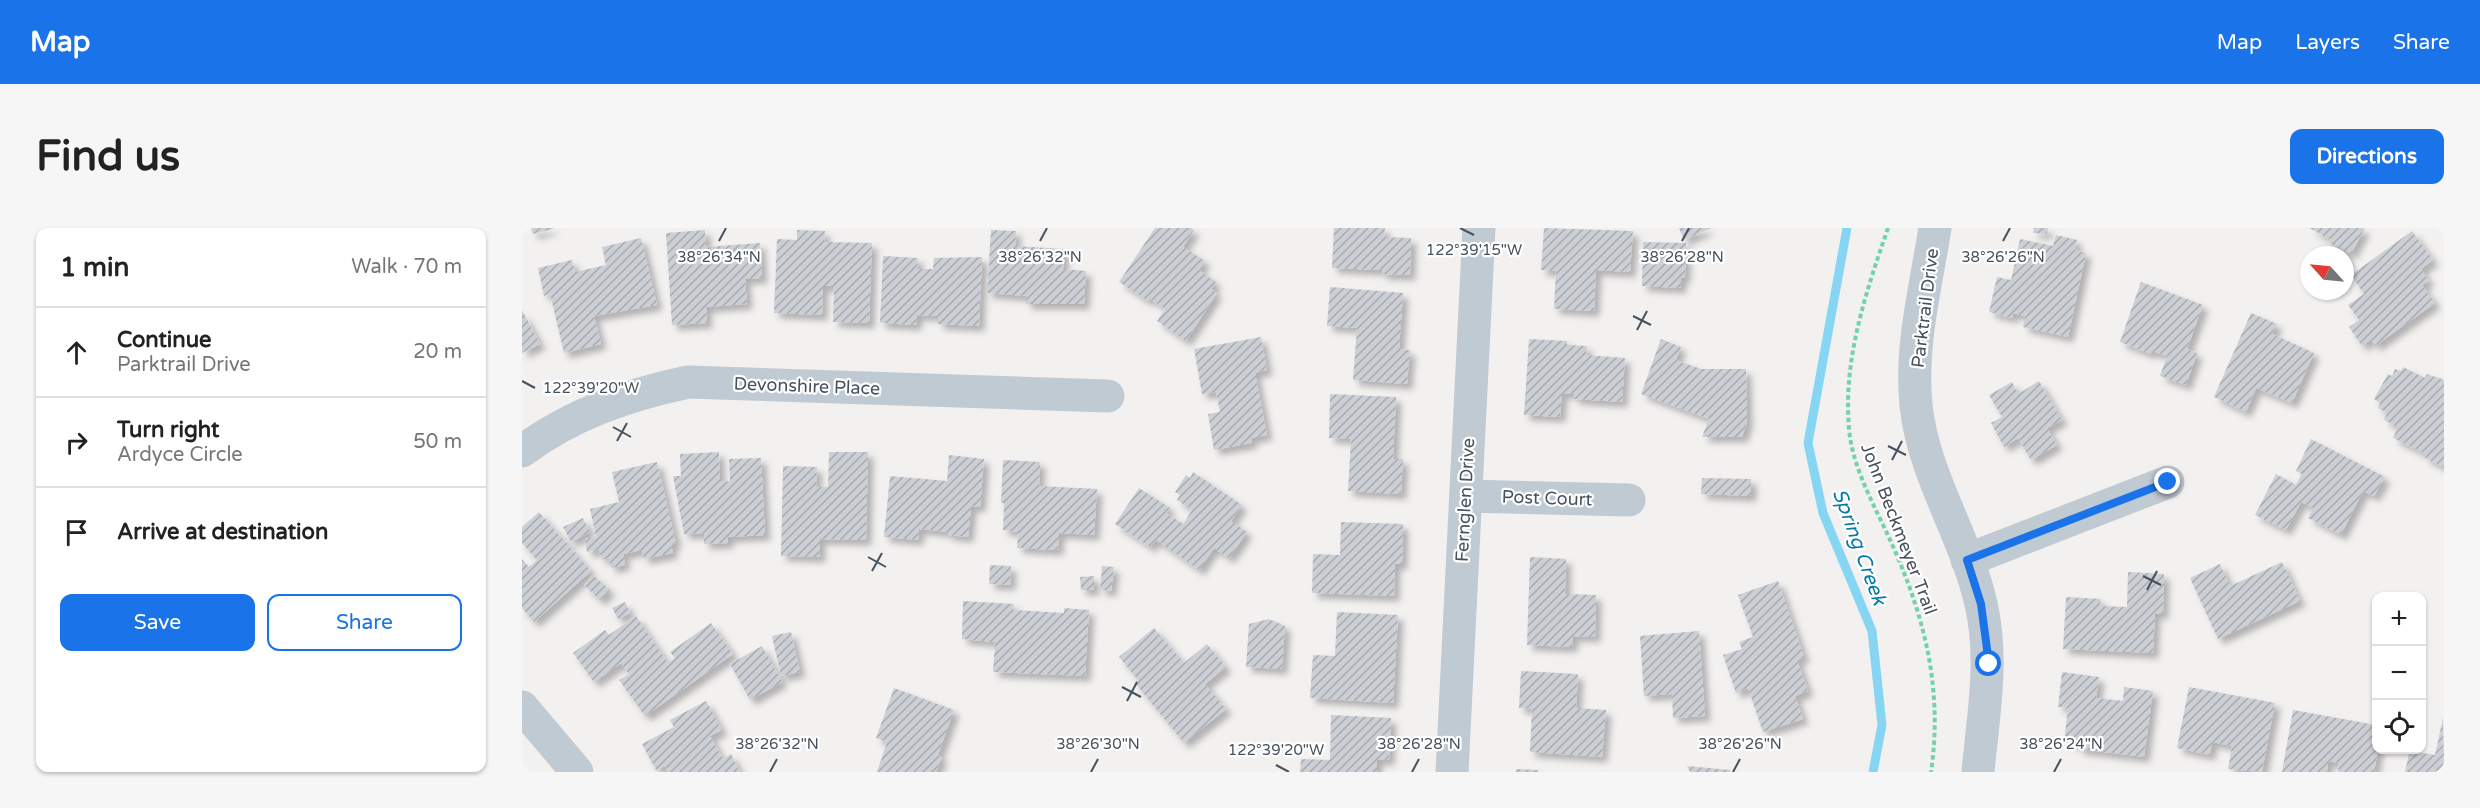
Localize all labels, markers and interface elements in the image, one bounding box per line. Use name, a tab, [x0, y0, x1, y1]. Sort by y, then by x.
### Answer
text: Map	[30, 25, 90, 59]
text: Map	[2217, 30, 2262, 55]
text: Layers	[2295, 30, 2360, 55]
text: Share	[2393, 30, 2450, 55]
button: Directions	[2290, 129, 2444, 184]
text: Find us	[36, 131, 180, 182]
text: 122°39'15"W	[1426, 241, 1522, 259]
north arrow	[2300, 246, 2354, 300]
street label: Parktrail Drive	[1907, 247, 1943, 369]
text: 38°26'34"N	[677, 248, 761, 266]
text: 38°26'32"N	[998, 248, 1082, 266]
text: 38°26'28"N	[1640, 248, 1724, 266]
text: 38°26'26"N	[1961, 248, 2045, 266]
text: 1 min	[60, 252, 129, 283]
text: Walk · 70 m	[351, 255, 462, 279]
text: Continue	[117, 327, 212, 353]
icon: ahead	[60, 336, 93, 369]
text: 20 m	[413, 340, 462, 364]
text: Parktrail Drive	[117, 353, 251, 377]
street label: Devonshire Place	[733, 372, 881, 400]
text: 122°39'20"W	[543, 379, 639, 397]
text: Turn right	[117, 417, 219, 443]
icon: right	[60, 426, 93, 459]
text: 50 m	[413, 430, 462, 454]
street label: Fernglen Drive	[1451, 437, 1479, 563]
street label: John Beckmeyer Trail	[1856, 440, 1942, 618]
text: Ardyce Circle	[117, 443, 243, 467]
route end	[2154, 468, 2180, 494]
street label: Post Court	[1501, 485, 1593, 511]
water label: Spring Creek	[1827, 486, 1892, 610]
icon: arrive	[60, 516, 93, 549]
text: Arrive at destination	[117, 519, 328, 545]
map controls	[2372, 592, 2426, 754]
button: +	[2372, 592, 2426, 646]
button: Save	[60, 594, 255, 651]
button: Share	[267, 594, 462, 651]
button: −	[2372, 646, 2426, 700]
route start	[1975, 650, 2001, 676]
button: locate	[2372, 700, 2426, 754]
text: 38°26'32"N	[735, 735, 819, 753]
text: 38°26'30"N	[1056, 735, 1140, 753]
text: 38°26'28"N	[1377, 735, 1461, 753]
text: 38°26'26"N	[1698, 735, 1782, 753]
text: 38°26'24"N	[2019, 735, 2103, 753]
text: 122°39'20"W	[1228, 741, 1324, 759]

